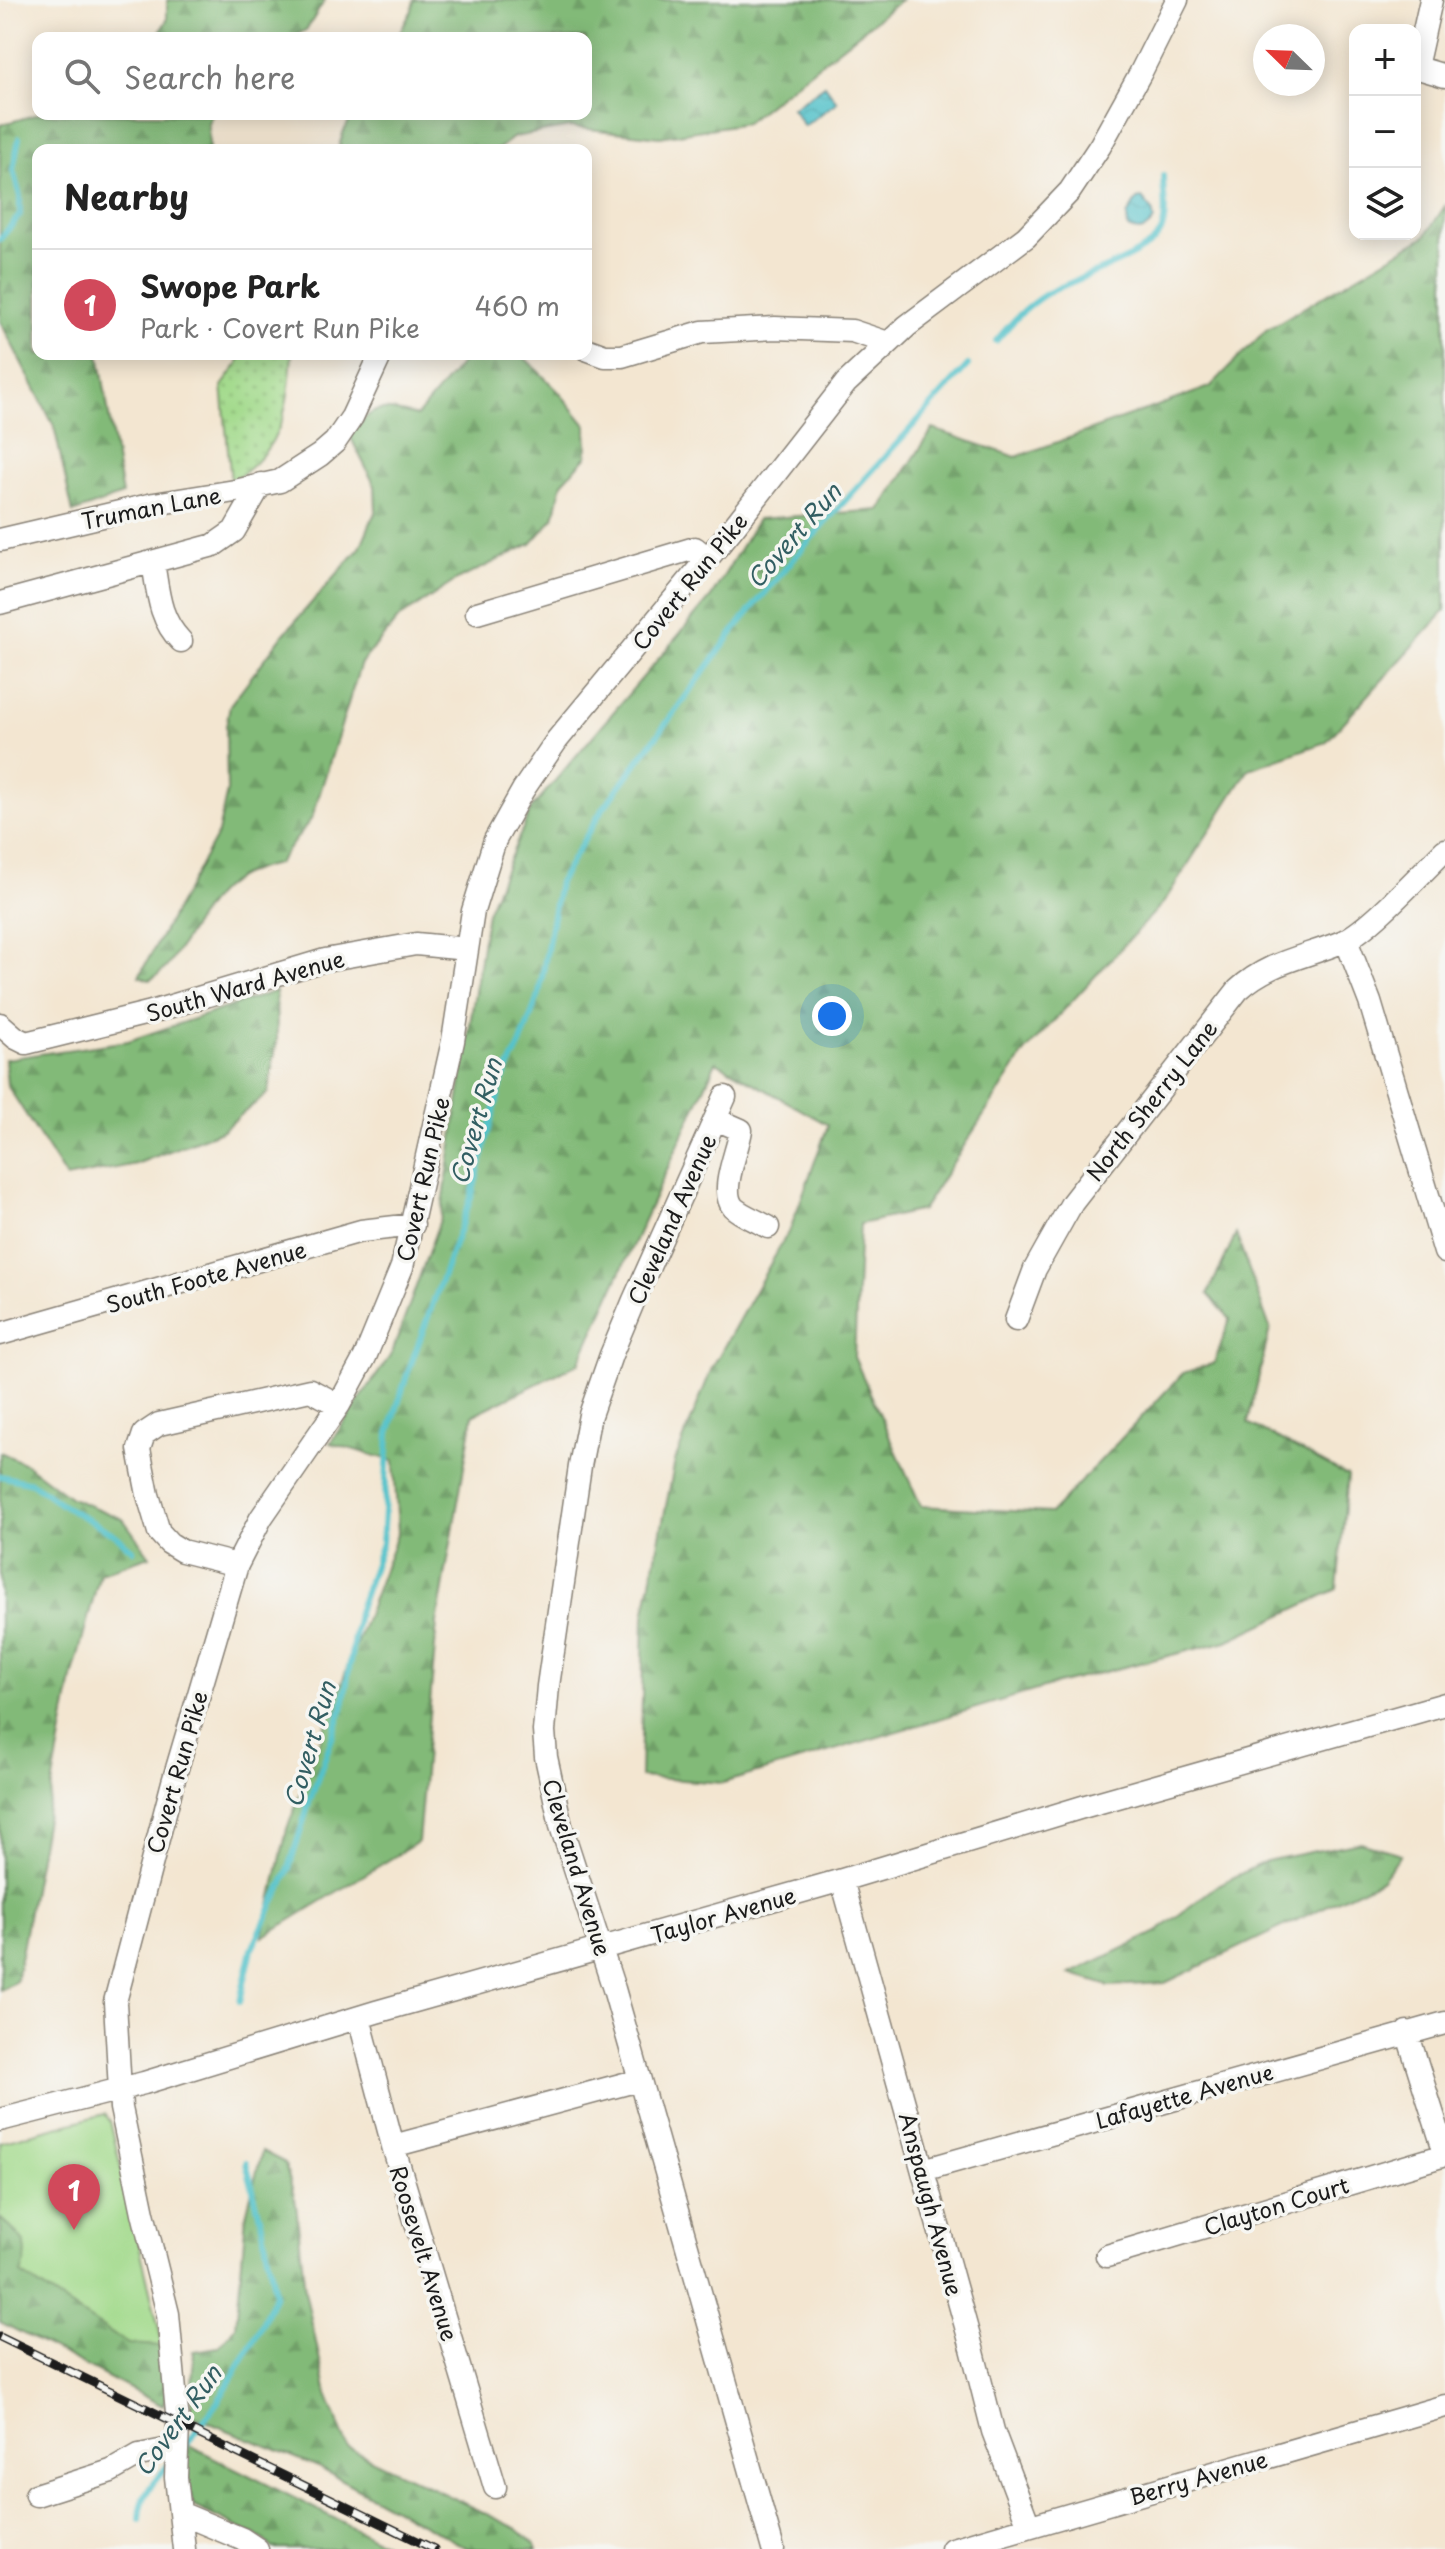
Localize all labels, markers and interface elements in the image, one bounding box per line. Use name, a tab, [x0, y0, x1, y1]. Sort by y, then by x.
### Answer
north arrow	[1253, 24, 1325, 96]
map controls	[1349, 24, 1421, 240]
button: +	[1349, 24, 1421, 96]
search box	[32, 32, 592, 120]
icon: search	[60, 54, 104, 98]
text: Search here	[124, 54, 296, 99]
button: −	[1349, 96, 1421, 168]
button: layers	[1349, 168, 1421, 240]
text: Nearby	[64, 170, 189, 222]
text: Swope Park	[140, 263, 320, 308]
text: 1	[84, 286, 96, 325]
text: 460 m	[475, 286, 560, 325]
text: Park · Covert Run Pike	[140, 308, 420, 347]
water label: Covert Run	[737, 473, 850, 596]
street label: Truman Lane	[78, 477, 224, 537]
street label: Covert Run Pike	[623, 505, 755, 657]
street label: South Ward Avenue	[142, 941, 348, 1029]
your location	[812, 996, 852, 1036]
street label: North Sherry Lane	[1078, 1012, 1224, 1188]
water label: Covert Run	[440, 1052, 511, 1188]
street label: Covert Run Pike	[387, 1094, 457, 1264]
street label: Cleveland Avenue	[619, 1128, 723, 1310]
street label: South Foote Avenue	[102, 1232, 310, 1320]
water label: Covert Run	[274, 1675, 345, 1811]
street label: Covert Run Pike	[137, 1687, 215, 1857]
street label: Cleveland Avenue	[535, 1774, 621, 1960]
street label: Taylor Avenue	[647, 1878, 799, 1950]
street label: Lafayette Avenue	[1091, 2054, 1277, 2136]
street label: Anspaugh Avenue	[892, 2109, 972, 2299]
street label: Roosevelt Avenue	[383, 2161, 467, 2345]
pin: 1	[48, 2164, 100, 2230]
street label: Clayton Court	[1199, 2167, 1353, 2243]
water label: Covert Run	[124, 2356, 230, 2483]
street label: Berry Avenue	[1125, 2442, 1271, 2512]

